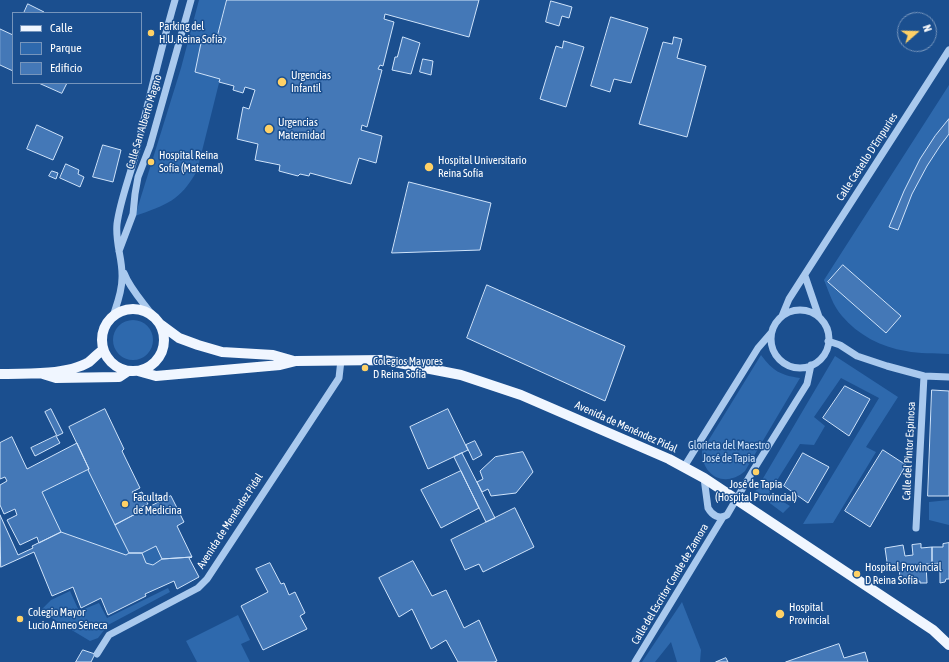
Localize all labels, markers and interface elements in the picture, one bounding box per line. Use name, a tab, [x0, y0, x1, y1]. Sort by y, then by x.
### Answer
legend	[12, 12, 142, 84]
north arrow	[897, 12, 937, 52]
place label: Parking del H.U. Reina Sofía	[159, 20, 223, 46]
text: Calle	[50, 21, 73, 35]
text: N	[921, 23, 934, 33]
marker: Parking del H.U. Reina Sofía	[146, 28, 156, 38]
text: Parque	[50, 41, 82, 55]
text: Edificio	[50, 61, 82, 75]
place label: Urgencias Infantil	[291, 69, 331, 95]
street label: Calle San Alberto Magno	[123, 73, 165, 171]
marker: Urgencias Infantil	[276, 76, 288, 88]
street label: Calle Castello D'Empuries	[834, 110, 900, 204]
place label: Urgencias Maternidad	[278, 116, 325, 142]
marker: Urgencias Maternidad	[263, 123, 275, 135]
place label: Hospital Reina Sofía (Maternal)	[159, 149, 223, 175]
place label: Hospital Universitario Reina Sofía	[438, 154, 527, 180]
marker: Hospital Reina Sofía (Maternal)	[146, 157, 156, 167]
marker: Hospital Universitario Reina Sofía	[423, 161, 435, 173]
place label: Colegios Mayores D Reina Sofía	[373, 355, 443, 381]
marker: Colegios Mayores D Reina Sofía	[360, 363, 370, 373]
street label: Avenida de Menéndez Pidal	[573, 398, 679, 456]
street label: Calle del Pintor Espinosa	[900, 401, 918, 501]
park label: Glorieta del Maestro José de Tapia	[688, 439, 770, 465]
marker: José de Tapia (Hospital Provincial)	[751, 467, 761, 477]
street label: Avenida de Menéndez Pidal	[194, 471, 266, 571]
place label: José de Tapia (Hospital Provincial)	[715, 478, 797, 504]
place label: Facultad de Medicina	[133, 491, 182, 517]
marker: Facultad de Medicina	[120, 499, 130, 509]
street label: Calle del Escritor Conde de Zamora	[629, 521, 711, 647]
place label: Hospital Provincial D Reina Sofía	[865, 561, 942, 587]
marker: Hospital Provincial D Reina Sofía	[852, 569, 862, 579]
place label: Hospital Provincial	[789, 601, 830, 627]
place label: Colegio Mayor Lucio Anneo Séneca	[28, 606, 108, 632]
marker: Hospital Provincial	[774, 608, 786, 620]
marker: Colegio Mayor Lucio Anneo Séneca	[15, 614, 25, 624]

